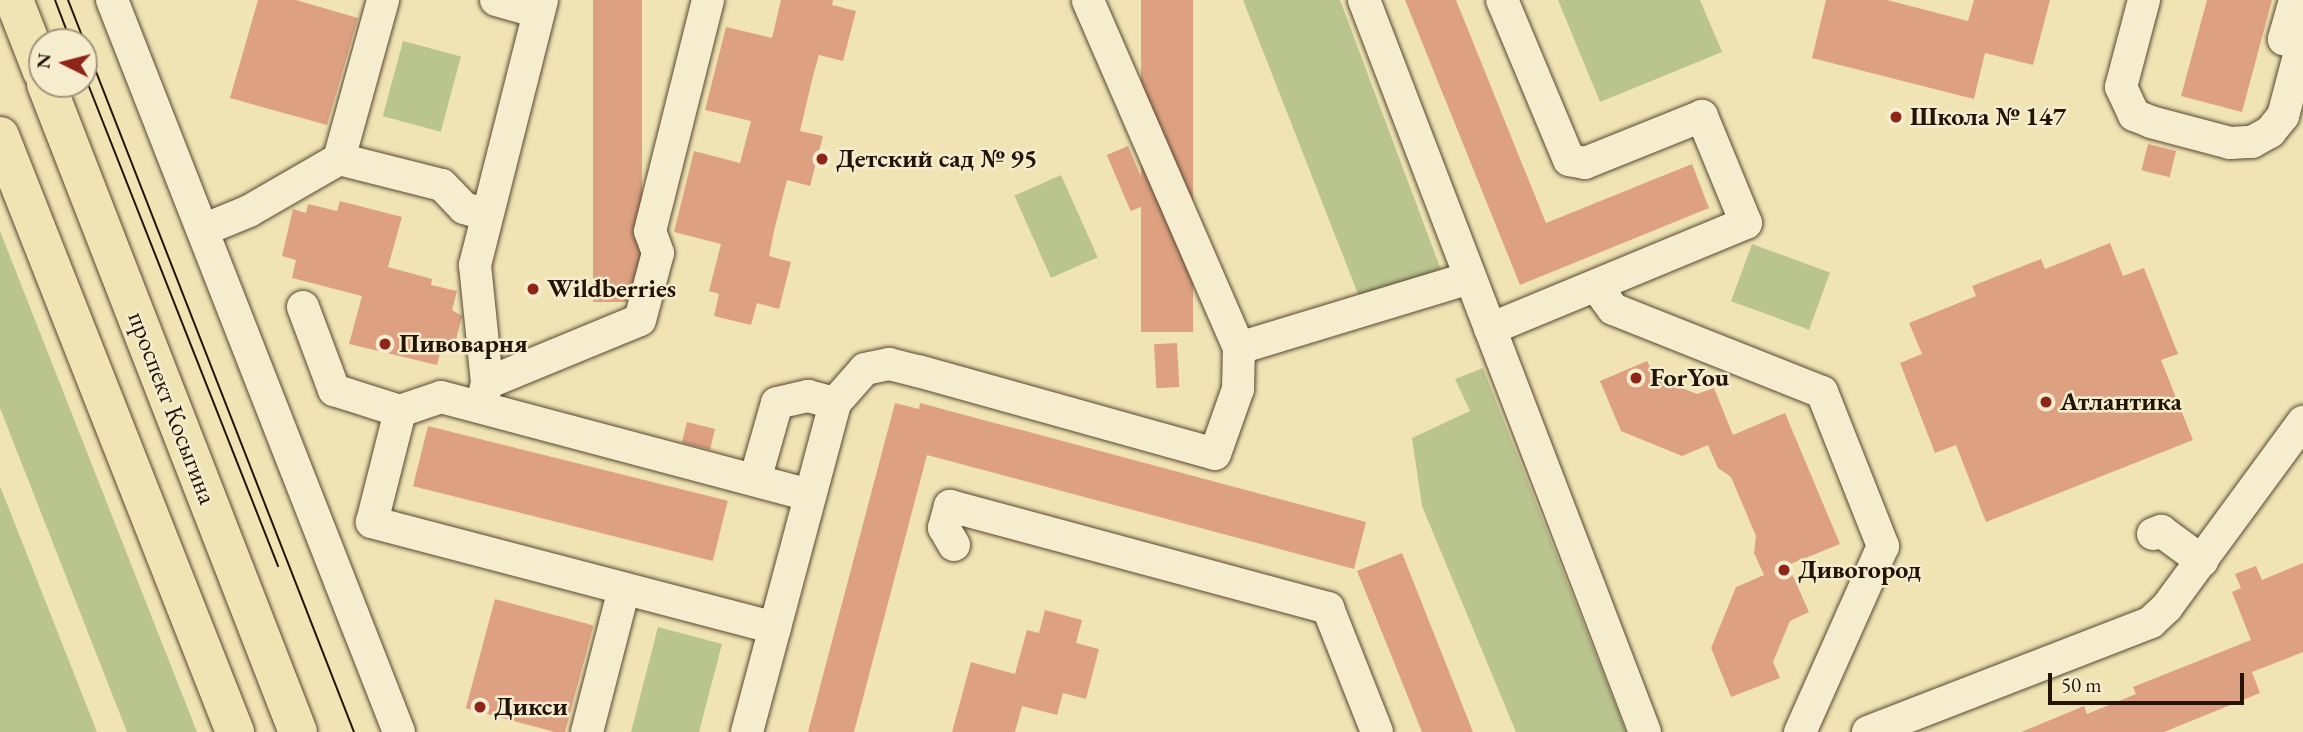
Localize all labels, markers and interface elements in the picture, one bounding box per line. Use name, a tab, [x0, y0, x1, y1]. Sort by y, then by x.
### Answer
north arrow	[28, 28, 98, 98]
text: N	[30, 52, 57, 70]
place label: Школа № 147	[1910, 101, 2066, 133]
marker: Школа № 147	[1888, 109, 1904, 125]
place label: Детский сад № 95	[836, 143, 1038, 175]
marker: Детский сад № 95	[814, 151, 830, 167]
place label: Wildberries	[547, 273, 676, 305]
marker: Wildberries	[525, 281, 541, 297]
street label: проспект Косыгина	[121, 307, 223, 509]
place label: Пивоварня	[399, 328, 528, 360]
marker: Пивоварня	[377, 336, 393, 352]
place label: ForYou	[1650, 362, 1729, 394]
marker: ForYou	[1628, 370, 1644, 386]
place label: Атлантика	[2060, 386, 2182, 418]
marker: Атлантика	[2038, 394, 2054, 410]
place label: Дивогород	[1798, 554, 1921, 586]
marker: Дивогород	[1776, 562, 1792, 578]
scale bar	[2051, 658, 2247, 702]
text: 50 m	[2061, 671, 2102, 698]
place label: Дикси	[494, 691, 568, 723]
marker: Дикси	[472, 699, 488, 715]

